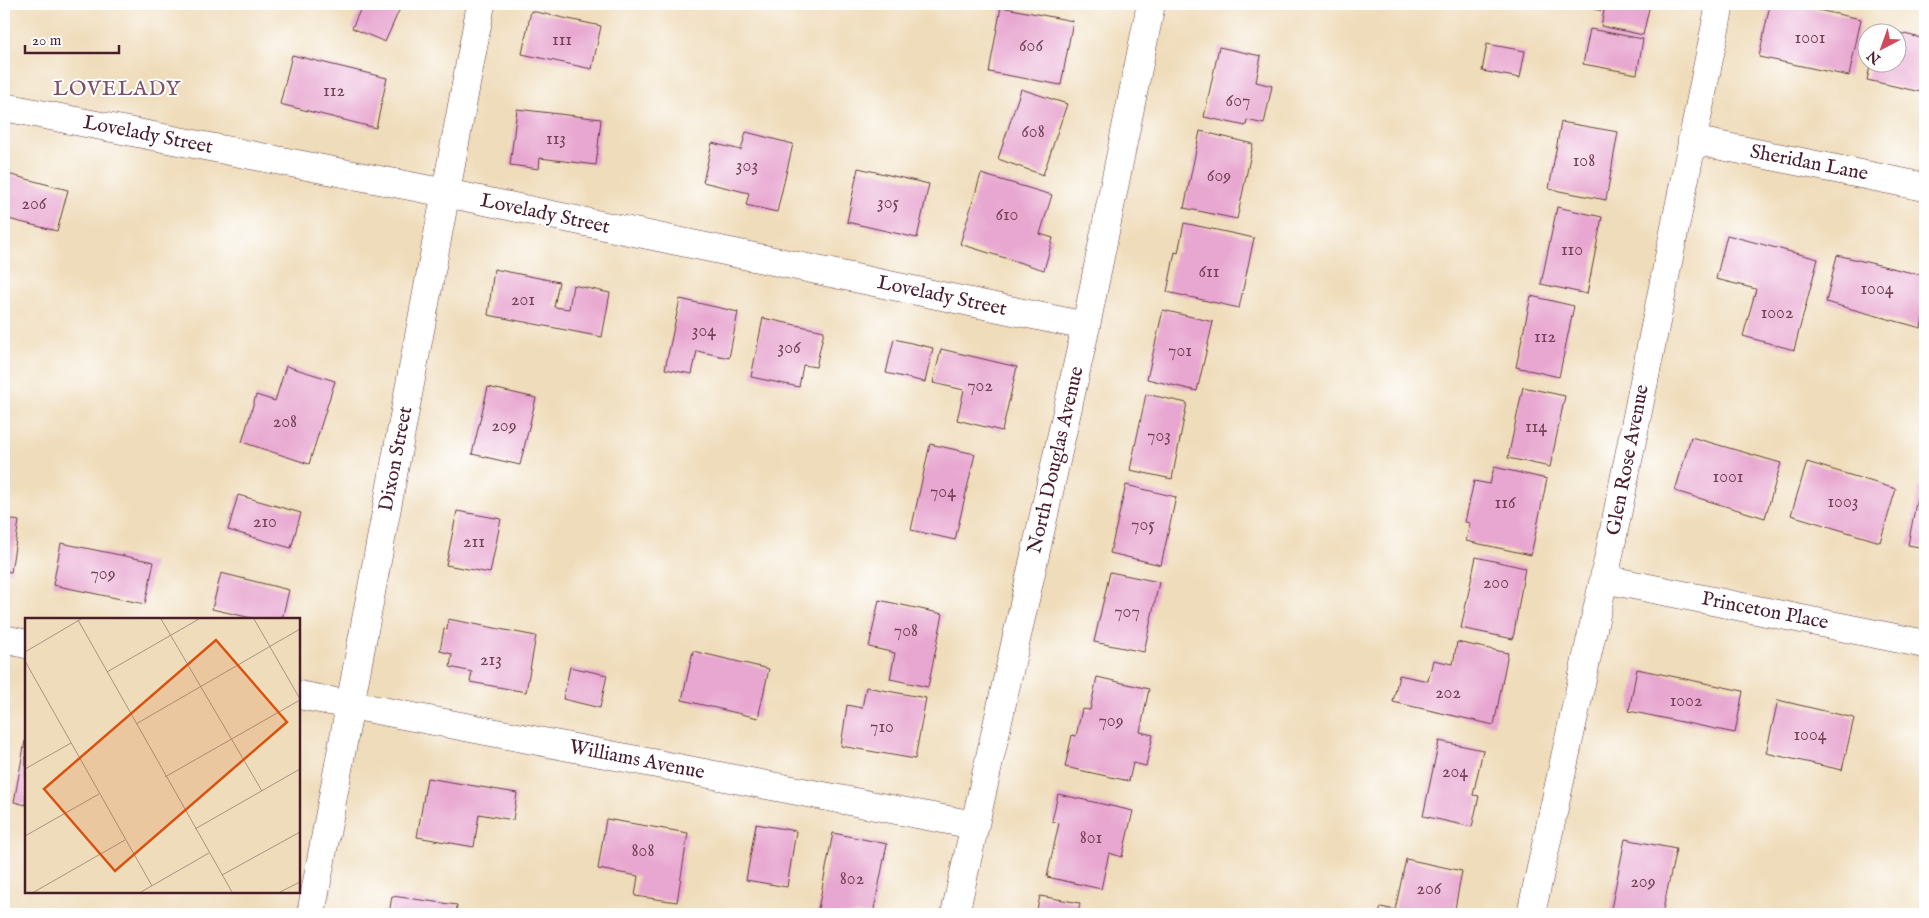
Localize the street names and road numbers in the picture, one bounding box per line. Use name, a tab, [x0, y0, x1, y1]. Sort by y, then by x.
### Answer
street label: Lovelady Street	[81, 110, 215, 160]
street label: Sheridan Lane	[1748, 139, 1870, 187]
street label: Lovelady Street	[478, 188, 612, 240]
street label: Lovelady Street	[875, 270, 1009, 322]
street label: North Douglas Avenue	[1022, 364, 1090, 556]
street label: Glen Rose Avenue	[1601, 382, 1655, 538]
street label: Dixon Street	[374, 404, 418, 514]
street label: Princeton Place	[1699, 586, 1831, 636]
street label: Williams Avenue	[567, 735, 707, 785]

